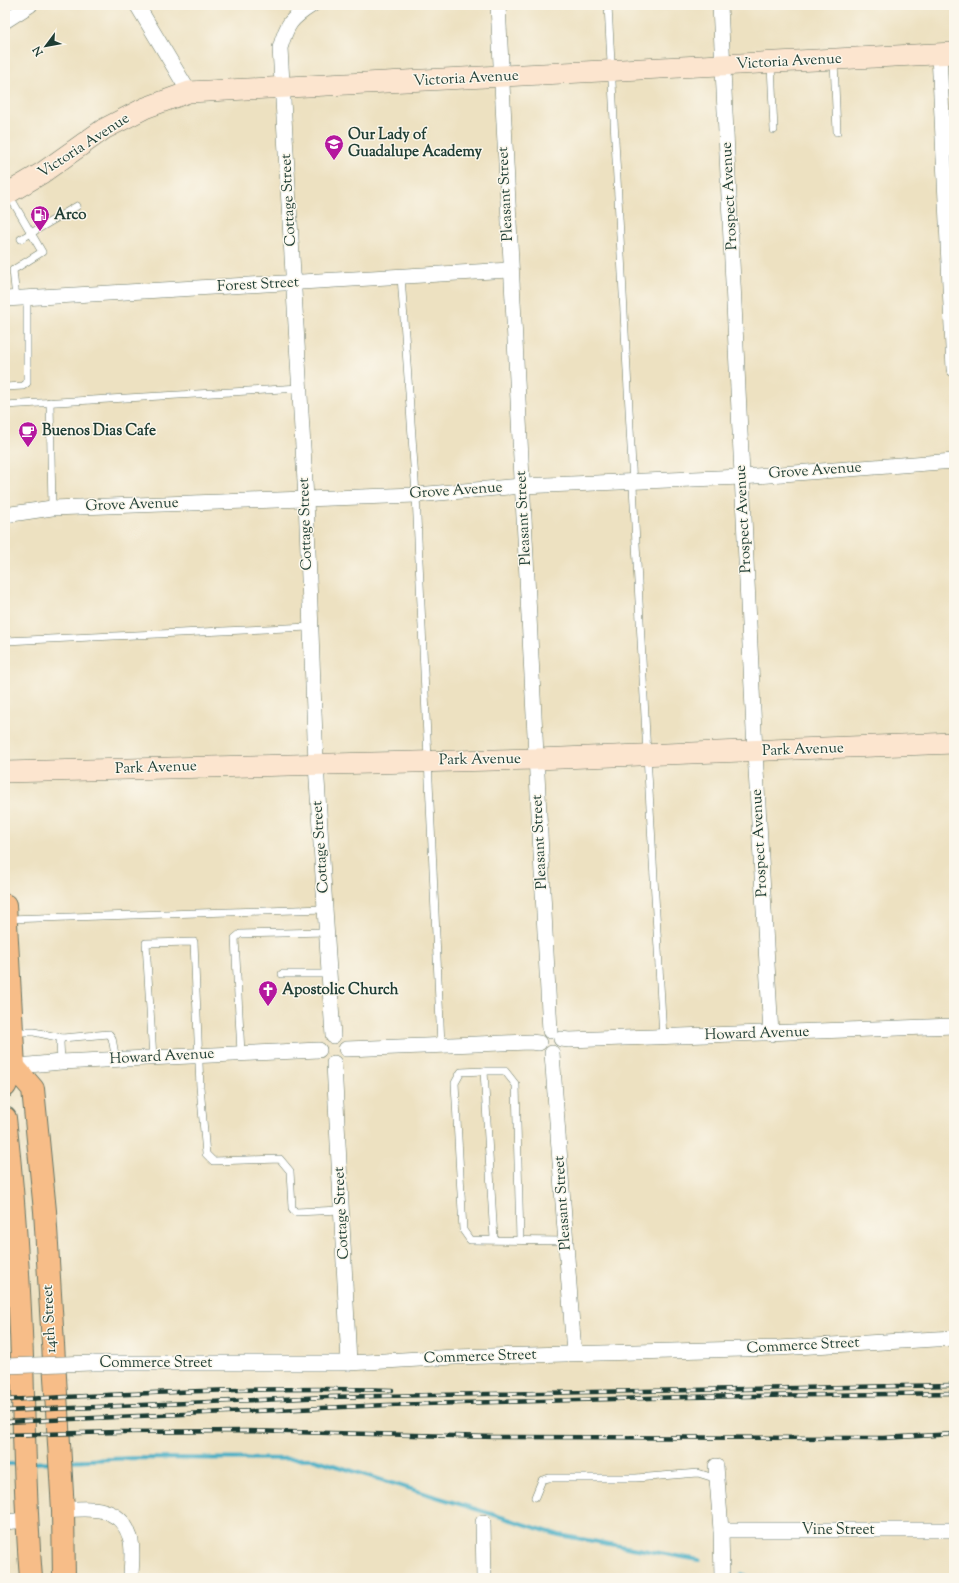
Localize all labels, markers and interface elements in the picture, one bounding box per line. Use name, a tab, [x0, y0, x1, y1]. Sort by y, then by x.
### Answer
north arrow	[26, 26, 66, 66]
text: N	[29, 43, 48, 60]
street label: Victoria Avenue	[736, 49, 842, 75]
street label: Victoria Avenue	[413, 66, 519, 92]
street label: Victoria Avenue	[34, 108, 134, 184]
place label: Our Lady of Guadalupe Academy	[348, 125, 482, 163]
school or university icon: Our Lady of Guadalupe Academy	[323, 133, 345, 161]
street label: Prospect Avenue	[717, 141, 743, 251]
street label: Pleasant Street	[493, 146, 519, 242]
street label: Cottage Street	[276, 153, 302, 247]
fuel station icon: Arco	[29, 204, 51, 232]
place label: Arco	[54, 205, 87, 226]
street label: Forest Street	[217, 272, 299, 298]
cafe icon: Buenos Dias Cafe	[17, 420, 39, 448]
place label: Buenos Dias Cafe	[42, 421, 156, 442]
street label: Grove Avenue	[768, 457, 862, 485]
street label: Prospect Avenue	[731, 464, 757, 574]
street label: Pleasant Street	[511, 470, 537, 566]
street label: Cottage Street	[294, 477, 318, 571]
street label: Grove Avenue	[409, 477, 503, 505]
street label: Grove Avenue	[85, 493, 179, 517]
street label: Park Avenue	[762, 738, 844, 762]
street label: Park Avenue	[439, 749, 521, 771]
street label: Park Avenue	[115, 756, 197, 780]
street label: Prospect Avenue	[747, 788, 773, 898]
street label: Pleasant Street	[527, 794, 553, 890]
street label: Cottage Street	[307, 800, 335, 894]
church icon: Apostolic Church	[257, 979, 279, 1007]
place label: Apostolic Church	[282, 980, 399, 1001]
street label: Howard Avenue	[704, 1022, 810, 1046]
street label: Howard Avenue	[109, 1044, 215, 1070]
street label: Pleasant Street	[549, 1155, 577, 1251]
street label: Cottage Street	[329, 1166, 355, 1260]
street label: 14th Street	[38, 1284, 62, 1354]
street label: Commerce Street	[746, 1333, 860, 1359]
street label: Commerce Street	[423, 1345, 537, 1369]
street label: Commerce Street	[100, 1353, 212, 1374]
street label: Vine Street	[801, 1520, 875, 1541]

